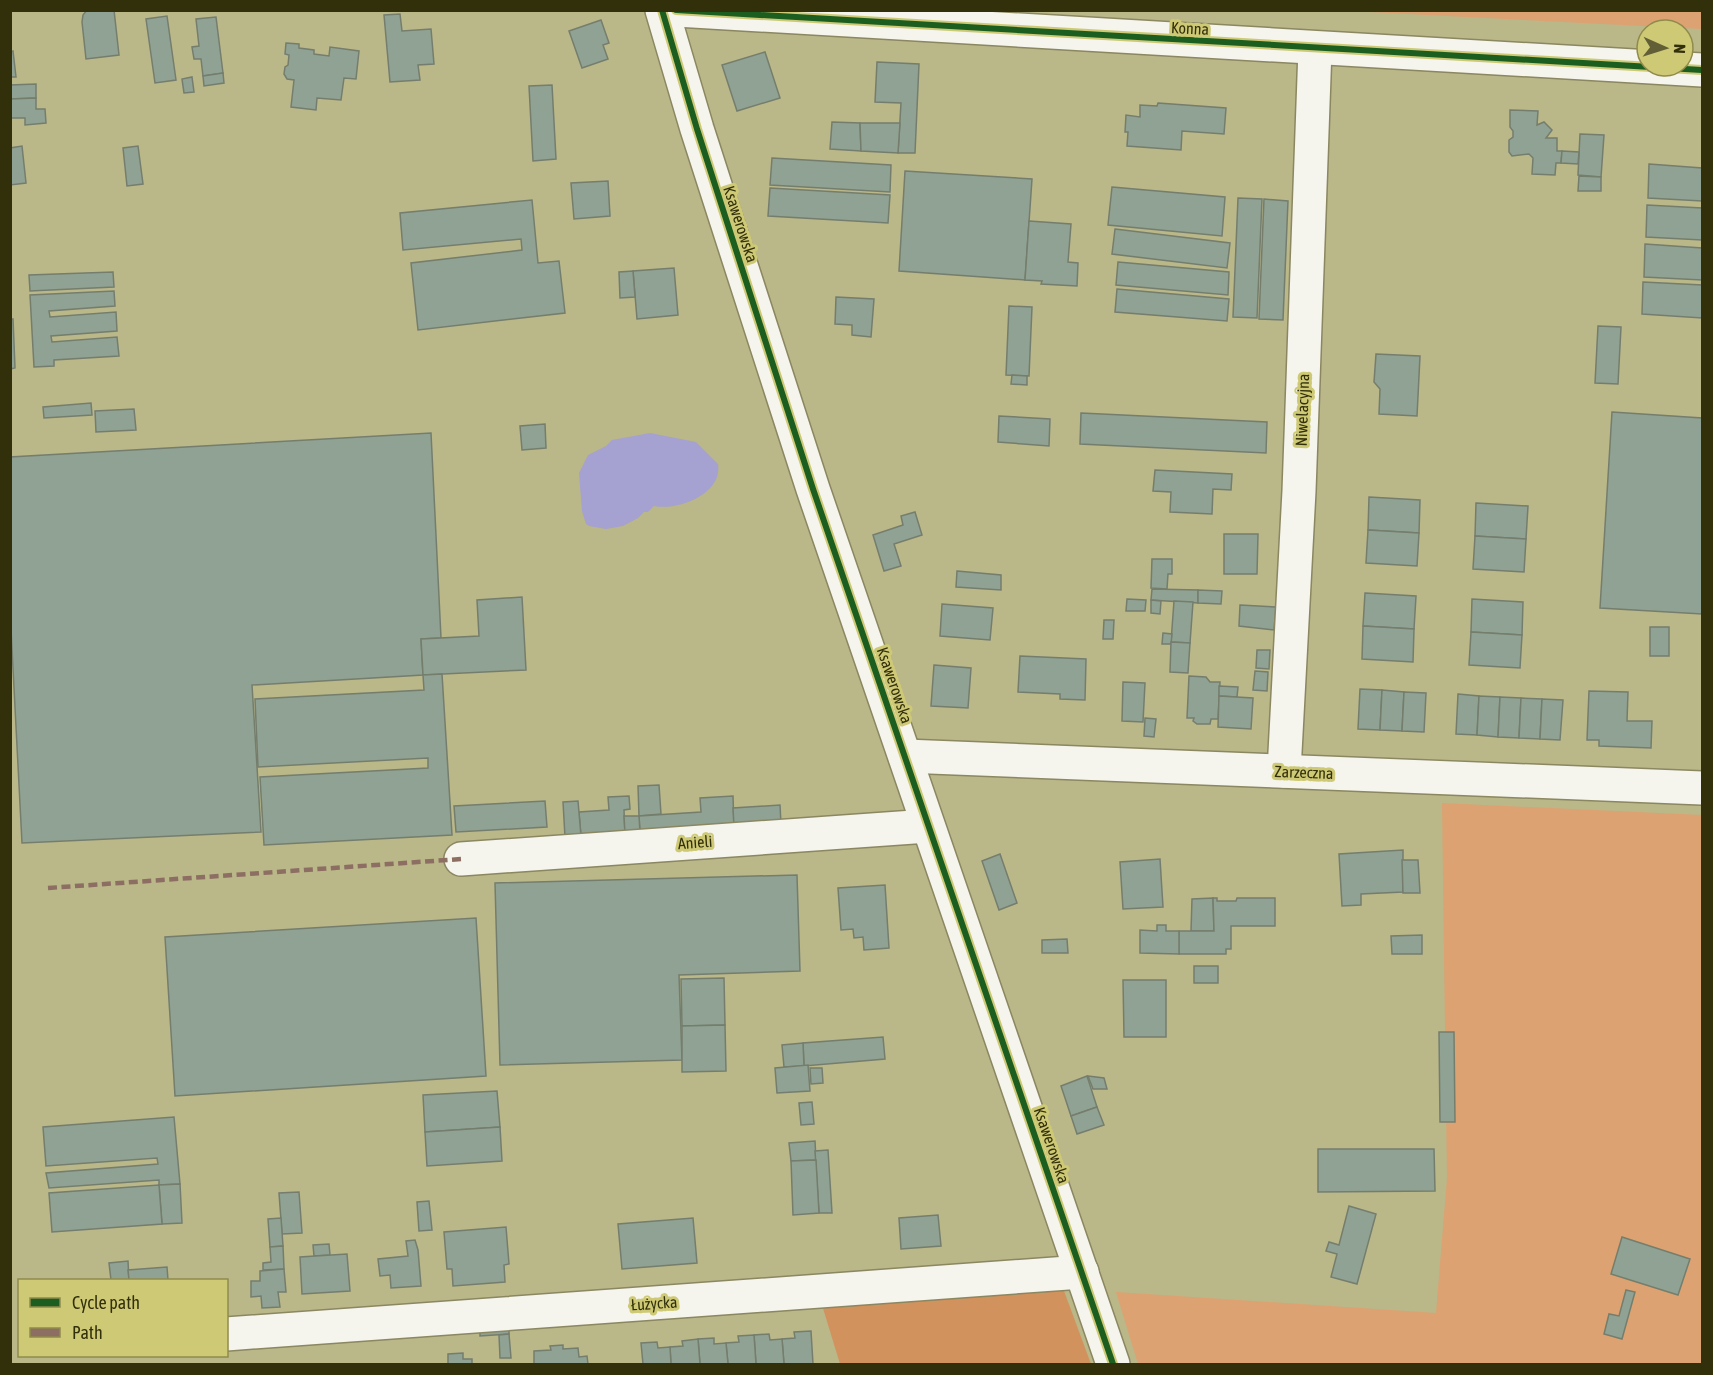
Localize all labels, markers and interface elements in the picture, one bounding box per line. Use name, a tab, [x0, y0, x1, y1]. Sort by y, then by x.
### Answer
street label: Konna	[1171, 18, 1209, 38]
north arrow	[1635, 18, 1695, 78]
text: N	[1671, 44, 1689, 54]
street label: Ksawerowska	[720, 183, 762, 265]
street label: Niwelacyjna	[1292, 373, 1313, 447]
street label: Ksawerowska	[874, 645, 916, 725]
street label: Zarzeczna	[1274, 762, 1334, 782]
street label: Anieli	[677, 832, 713, 852]
street label: Ksawerowska	[1031, 1105, 1073, 1185]
legend	[18, 1279, 228, 1357]
text: Cycle path	[72, 1292, 140, 1313]
street label: Łużycka	[630, 1292, 678, 1315]
text: Path	[72, 1322, 103, 1343]

